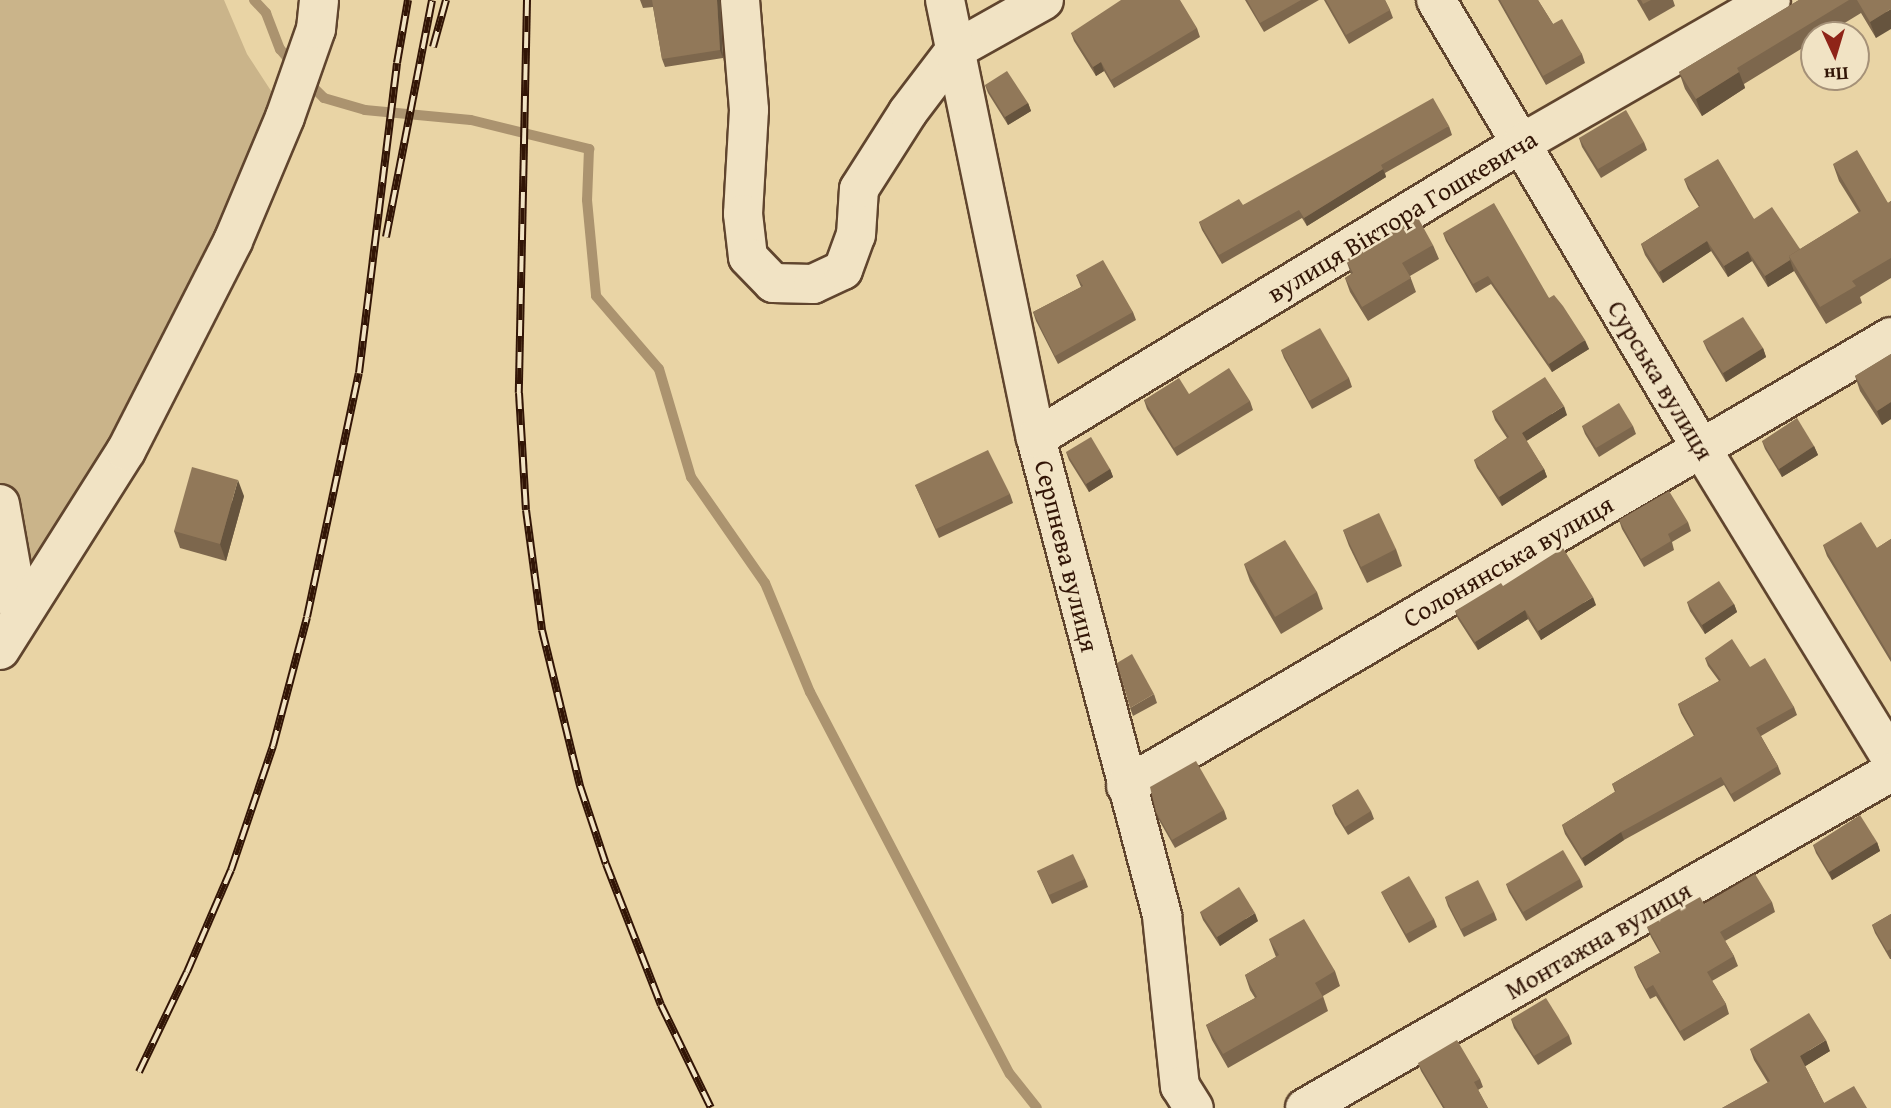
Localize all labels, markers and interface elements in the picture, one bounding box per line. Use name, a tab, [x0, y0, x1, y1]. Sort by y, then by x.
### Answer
north arrow	[1800, 21, 1870, 91]
text: Пн	[1823, 60, 1849, 90]
street label: вулиця Віктора Гошкевича	[1262, 123, 1542, 309]
street label: Сурська вулиця	[1601, 295, 1721, 465]
street label: Серпнева вулиця	[1028, 457, 1106, 655]
street label: Солонянська вулиця	[1397, 488, 1619, 634]
street label: Монтажна вулиця	[1499, 874, 1697, 1006]

